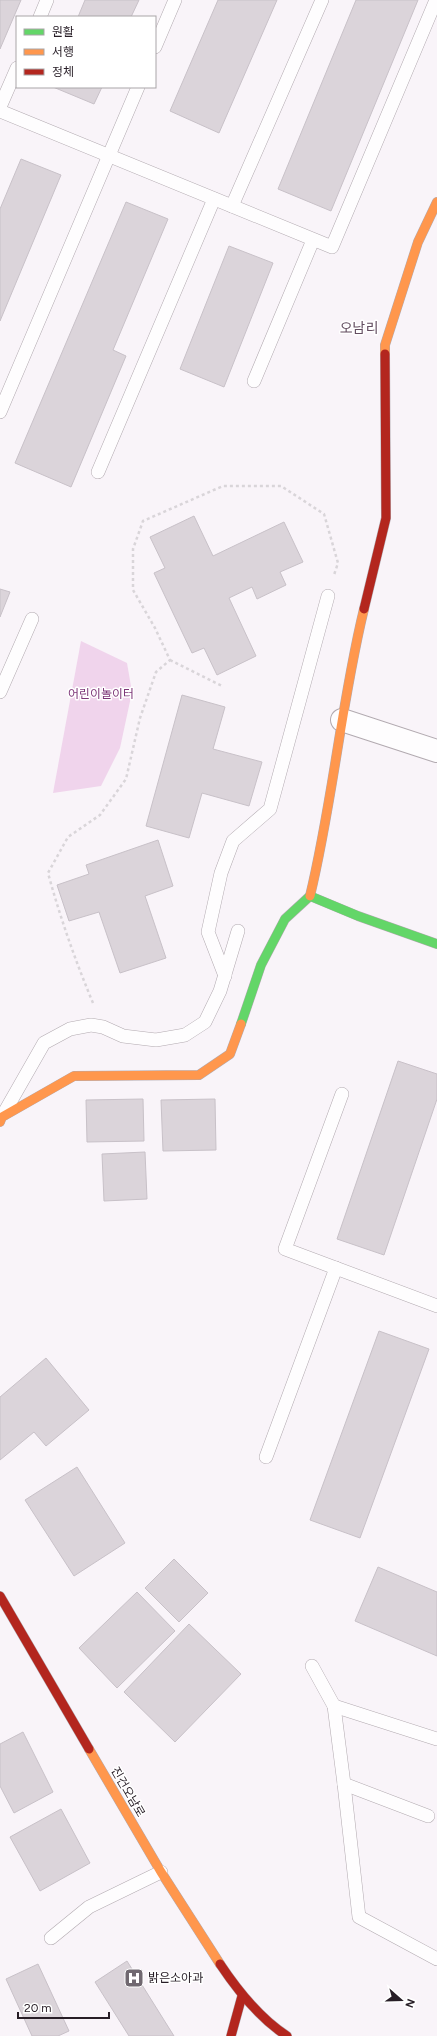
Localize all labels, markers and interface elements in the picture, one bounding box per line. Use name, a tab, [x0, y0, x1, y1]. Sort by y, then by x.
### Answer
legend	[16, 16, 156, 88]
text: 원활	[52, 25, 74, 39]
text: 서행	[52, 45, 74, 59]
text: 정체	[52, 65, 74, 79]
district label: 오남리	[340, 320, 378, 337]
park label: 어린이놀이터	[68, 687, 134, 701]
street label: 진건오남로	[108, 1765, 148, 1819]
hospital icon: 밝은소아과	[123, 1967, 145, 1989]
place label: 밝은소아과	[148, 1971, 203, 1985]
north arrow	[381, 1980, 421, 2020]
scale bar	[18, 1994, 109, 2020]
text: N	[402, 1997, 417, 2009]
text: 20 m	[24, 2001, 52, 2015]

